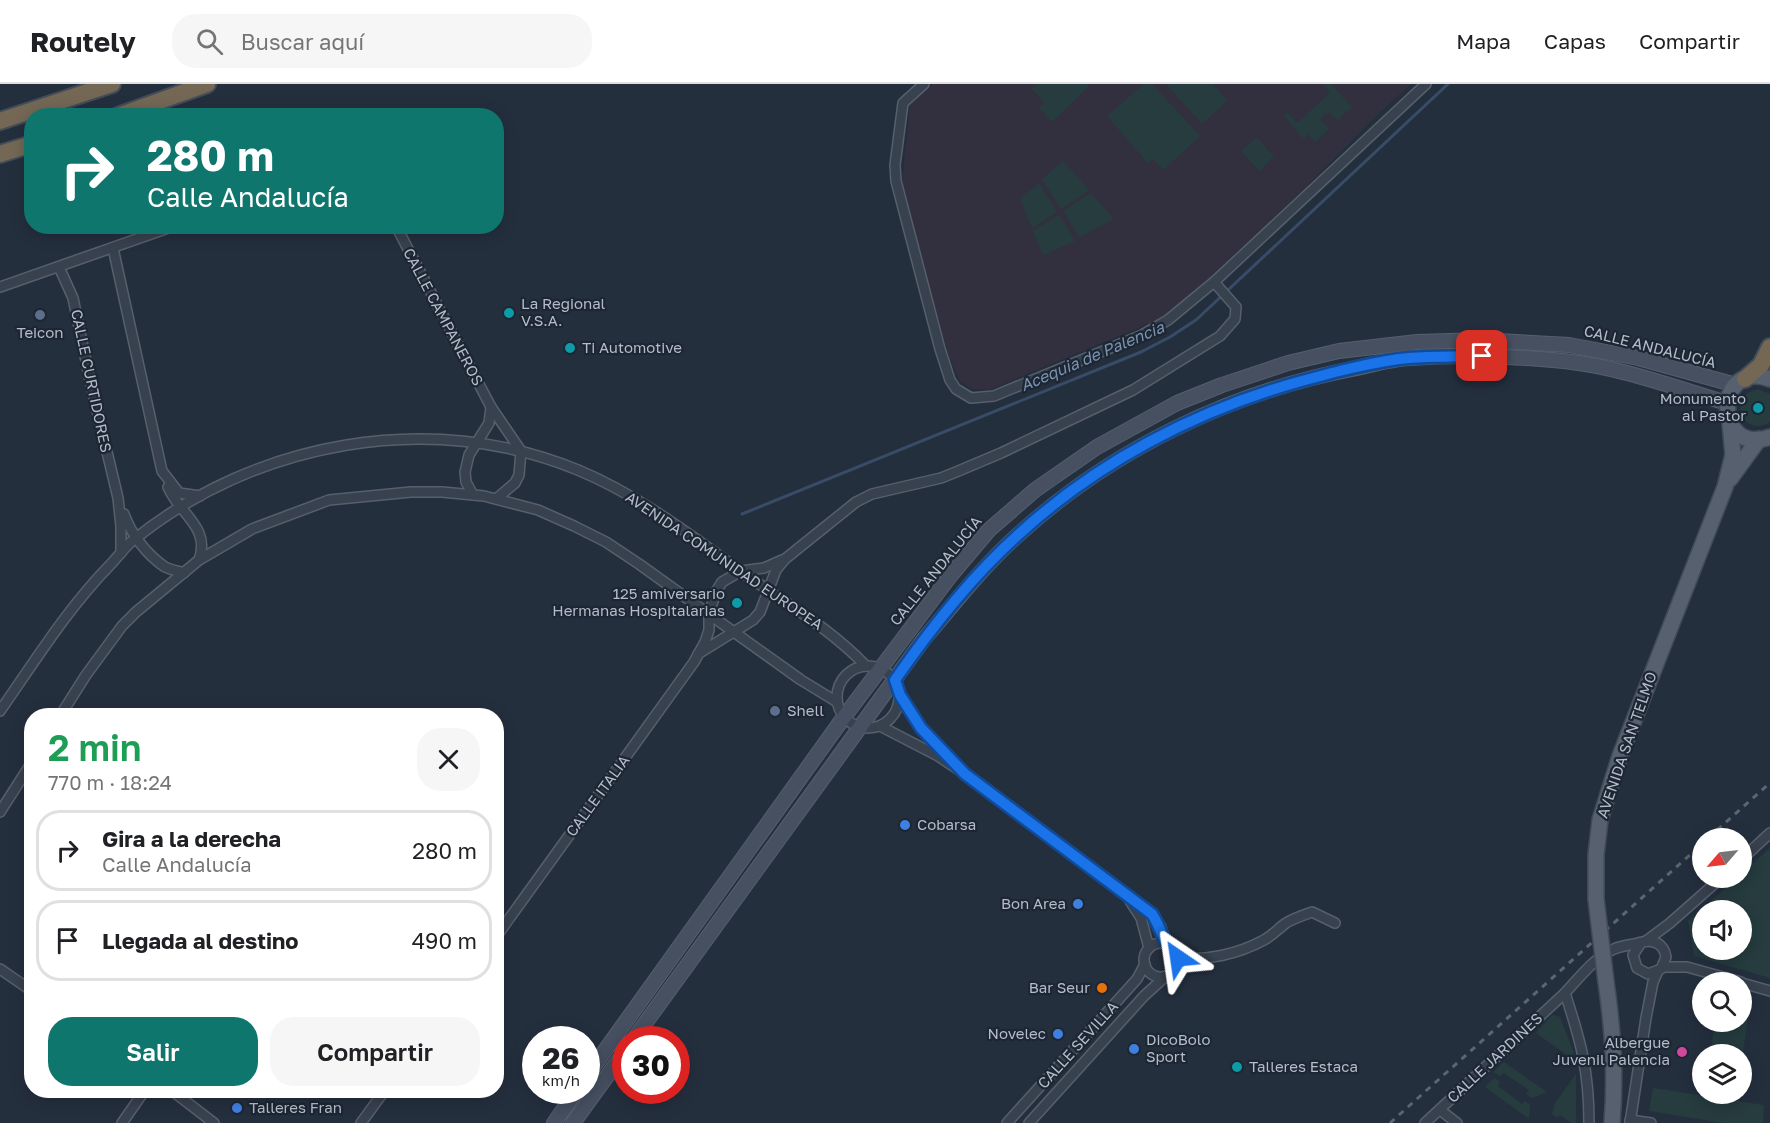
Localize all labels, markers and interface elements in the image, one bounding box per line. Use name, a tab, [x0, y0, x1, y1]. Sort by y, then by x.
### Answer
search box	[172, 14, 592, 68]
text: Routely	[30, 25, 136, 58]
icon: search	[193, 25, 226, 58]
text: Buscar aquí	[241, 28, 364, 55]
text: Mapa	[1456, 28, 1511, 54]
text: Capas	[1544, 28, 1606, 54]
text: Compartir	[1639, 28, 1740, 54]
text: 280 m	[147, 130, 274, 180]
icon: right	[48, 132, 126, 210]
text: Calle Andalucía	[147, 181, 349, 213]
street label: CALLE CAMPANEROS	[400, 245, 488, 388]
place label: La Regional V.S.A.	[521, 294, 606, 329]
marker: La Regional V.S.A.	[502, 306, 516, 320]
marker: Teicon	[33, 308, 47, 322]
street label: CALLE CURTIDORES	[68, 308, 116, 454]
water label: Acequia de Palencia	[1017, 316, 1168, 395]
street label: CALLE ANDALUCÍA	[1582, 321, 1718, 371]
place label: Teicon	[16, 323, 64, 341]
pin	[1456, 330, 1507, 381]
place label: Ti Automotive	[582, 338, 682, 356]
icon: arrive	[1465, 339, 1498, 372]
marker: Ti Automotive	[563, 341, 577, 355]
place label: Monumento al Pastor	[1660, 389, 1746, 424]
marker: Monumento al Pastor	[1751, 401, 1765, 415]
street label: AVENIDA COMUNIDAD EUROPEA	[622, 487, 827, 633]
street label: CALLE ANDALUCÍA	[886, 512, 985, 629]
place label: 125 amiversario Hermanas Hospitalarias	[552, 584, 725, 619]
marker: 125 amiversario Hermanas Hospitalarias	[730, 596, 744, 610]
street label: AVENIDA SAN TELMO	[1593, 669, 1660, 820]
place label: Shell	[787, 701, 824, 719]
marker: Shell	[768, 704, 782, 718]
text: 2 min	[48, 726, 142, 769]
button: close	[417, 728, 480, 791]
street label: CALLE ITALIA	[562, 751, 633, 840]
text: 770 m · 18:24	[48, 770, 172, 794]
place label: Cobarsa	[917, 815, 976, 833]
marker: Cobarsa	[898, 818, 912, 832]
text: Gira a la derecha	[102, 825, 281, 852]
north arrow	[1692, 828, 1752, 888]
map controls	[1692, 828, 1752, 1104]
icon: right	[51, 834, 84, 867]
text: 280 m	[412, 837, 477, 864]
text: Calle Andalucía	[102, 852, 251, 876]
place label: Bon Area	[1001, 894, 1066, 912]
marker: Bon Area	[1071, 897, 1085, 911]
button: sound	[1692, 900, 1752, 960]
icon: arrive	[51, 924, 84, 957]
position arrow	[1146, 926, 1210, 990]
text: Llegada al destino	[102, 927, 299, 954]
text: 490 m	[412, 927, 477, 954]
button: search	[1692, 972, 1752, 1032]
place label: Bar Seur	[1029, 978, 1090, 996]
marker: Bar Seur	[1095, 981, 1109, 995]
street label: CALLE SEVILLA	[1033, 997, 1121, 1092]
street label: CALLE JARDINES	[1443, 1009, 1546, 1106]
button: Salir	[48, 1017, 258, 1086]
button: Compartir	[270, 1017, 480, 1086]
place label: Novelec	[988, 1024, 1046, 1042]
speed limit sign: 30	[612, 1026, 690, 1104]
marker: Novelec	[1051, 1027, 1065, 1041]
place label: DicoBolo Sport	[1146, 1030, 1210, 1065]
place label: Albergue Juvenil Palencia	[1553, 1033, 1670, 1068]
text: 26	[542, 1040, 580, 1076]
marker: DicoBolo Sport	[1127, 1042, 1141, 1056]
button: layers	[1692, 1044, 1752, 1104]
marker: Albergue Juvenil Palencia	[1675, 1045, 1689, 1059]
place label: Talleres Estaca	[1249, 1057, 1358, 1075]
marker: Talleres Estaca	[1230, 1060, 1244, 1074]
text: km/h	[542, 1071, 580, 1089]
place label: Talleres Fran	[249, 1098, 342, 1116]
marker: Talleres Fran	[230, 1101, 244, 1115]

